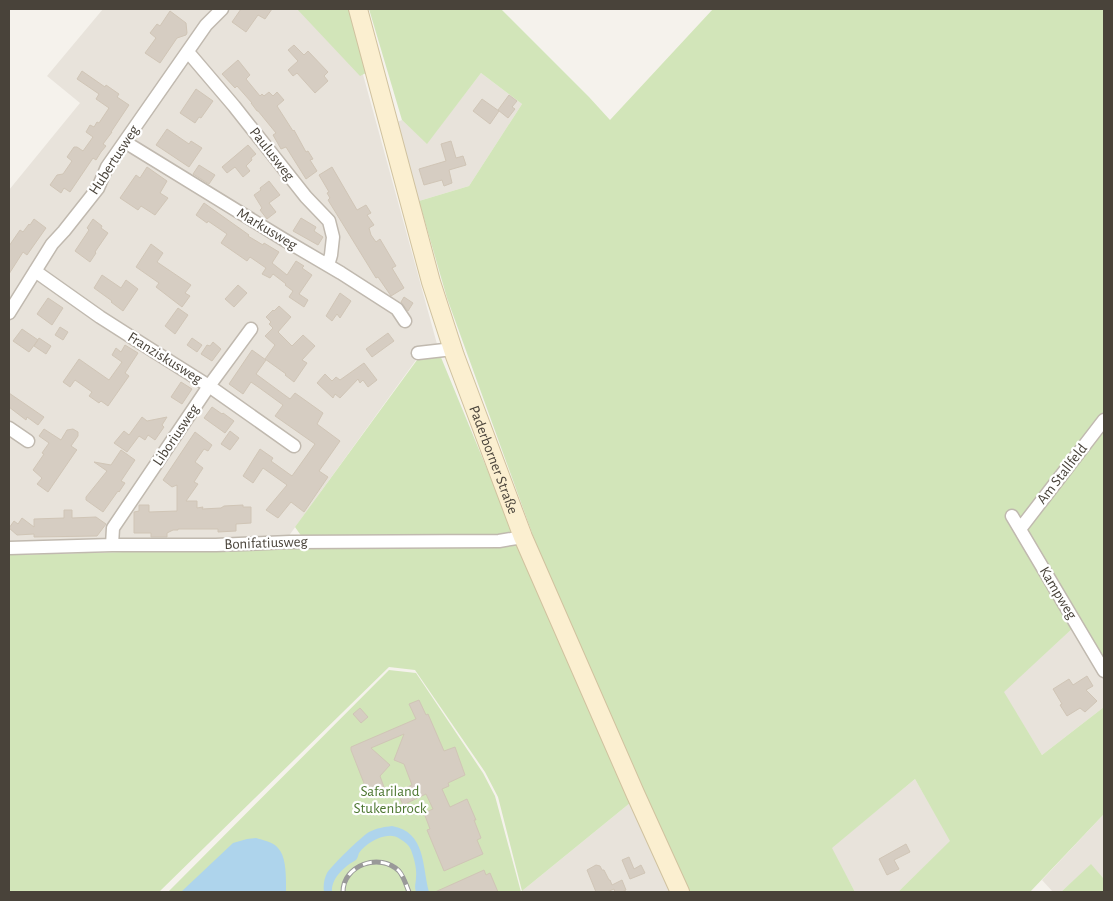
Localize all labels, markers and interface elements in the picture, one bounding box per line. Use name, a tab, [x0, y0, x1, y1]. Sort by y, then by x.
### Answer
street label: Hubertusweg	[86, 122, 142, 197]
street label: Paulusweg	[247, 125, 298, 184]
street label: Markusweg	[234, 205, 300, 253]
street label: Franziskusweg	[125, 329, 205, 387]
street label: Liboriusweg	[150, 401, 202, 468]
street label: Paderborner Straße	[467, 403, 521, 516]
street label: Am Stallfeld	[1034, 441, 1090, 507]
street label: Bonifatiusweg	[224, 534, 309, 552]
street label: Kampweg	[1037, 564, 1080, 622]
park label: Safariland Stukenbrock	[353, 784, 427, 816]

